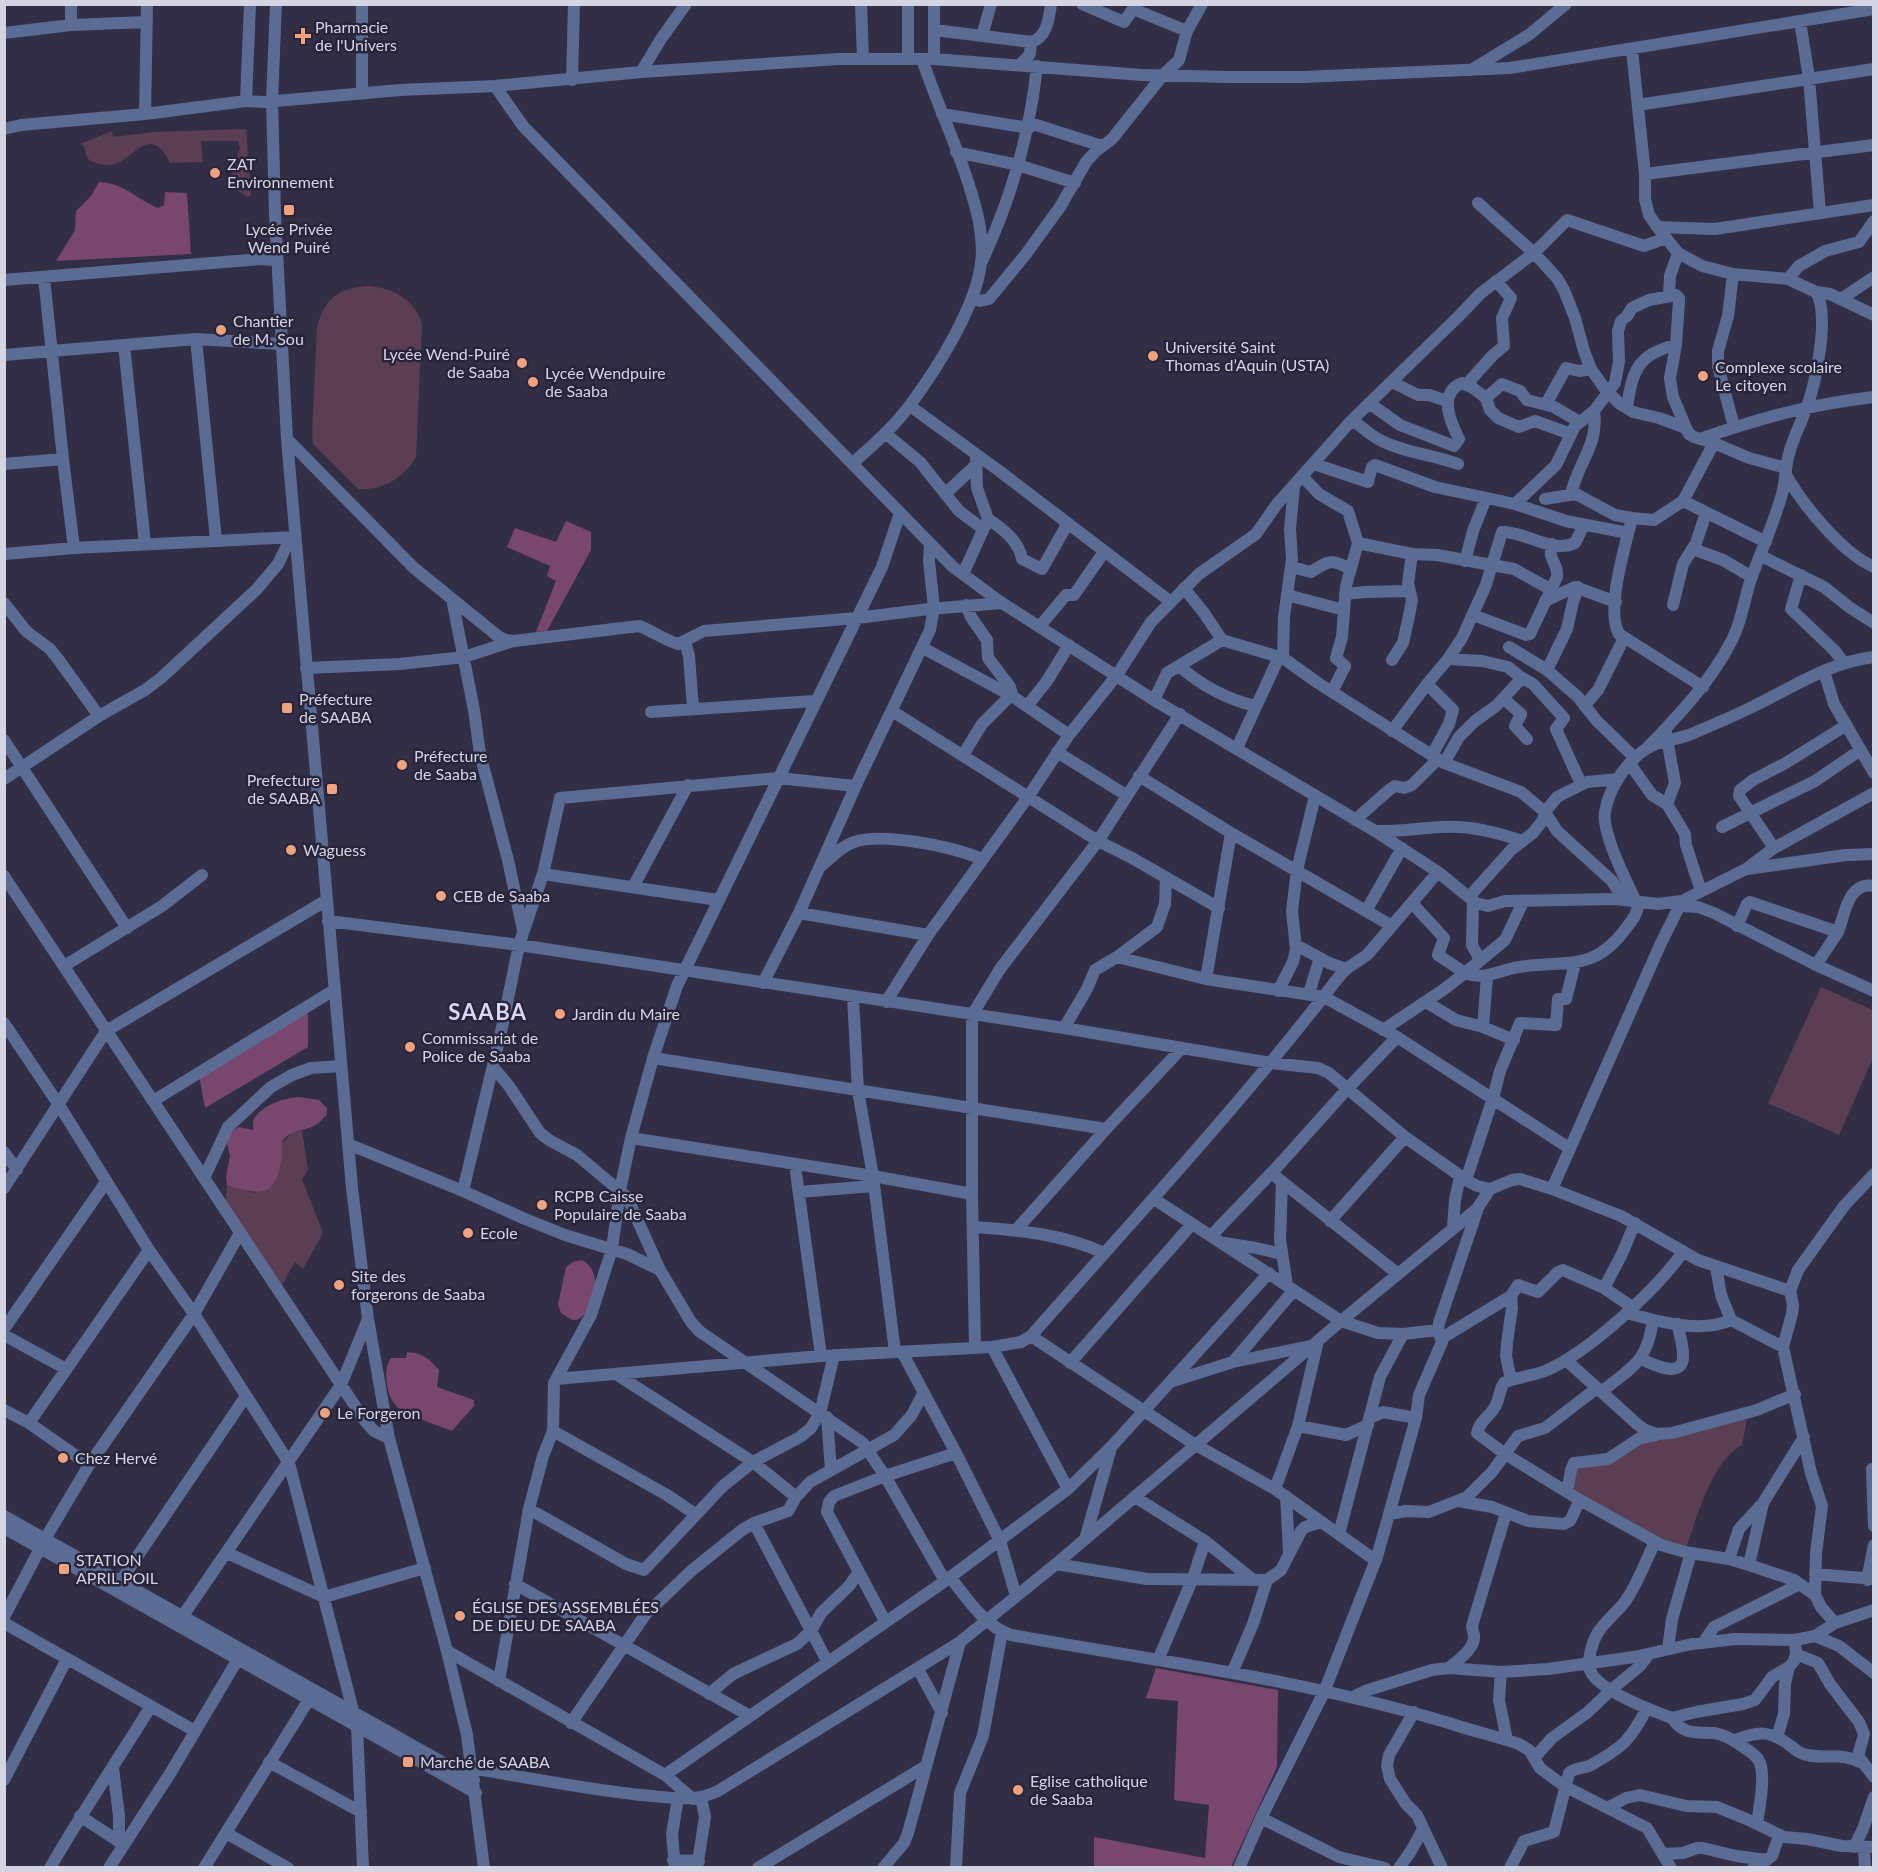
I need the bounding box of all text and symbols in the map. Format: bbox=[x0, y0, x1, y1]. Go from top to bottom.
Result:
place label: Pharmacie de l'Univers bbox=[315, 17, 397, 54]
marker: Pharmacie de l'Univers bbox=[296, 29, 310, 43]
place label: ZAT Environnement bbox=[227, 154, 334, 191]
marker: ZAT Environnement bbox=[208, 166, 222, 180]
marker: Lycée Privée Wend Puiré bbox=[282, 203, 296, 217]
place label: Lycée Privée Wend Puiré bbox=[245, 219, 333, 256]
place label: Chantier de M. Sou bbox=[233, 311, 304, 348]
marker: Chantier de M. Sou bbox=[214, 323, 228, 337]
place label: Université Saint Thomas d’Aquin (USTA) bbox=[1165, 337, 1329, 374]
place label: Lycée Wend-Puiré de Saaba bbox=[383, 344, 510, 381]
marker: Université Saint Thomas d’Aquin (USTA) bbox=[1146, 349, 1160, 363]
marker: Lycée Wend-Puiré de Saaba bbox=[515, 356, 529, 370]
place label: Complexe scolaire Le citoyen bbox=[1715, 357, 1842, 394]
place label: Lycée Wendpuire de Saaba bbox=[545, 363, 666, 400]
marker: Complexe scolaire Le citoyen bbox=[1696, 369, 1710, 383]
marker: Lycée Wendpuire de Saaba bbox=[526, 375, 540, 389]
place label: Préfecture de SAABA bbox=[299, 689, 372, 726]
marker: Préfecture de SAABA bbox=[280, 701, 294, 715]
place label: Préfecture de Saaba bbox=[414, 746, 487, 783]
marker: Préfecture de Saaba bbox=[395, 758, 409, 772]
place label: Prefecture de SAABA bbox=[247, 770, 320, 807]
marker: Prefecture de SAABA bbox=[325, 782, 339, 796]
place label: Waguess bbox=[303, 840, 366, 859]
marker: Waguess bbox=[284, 843, 298, 857]
place label: CEB de Saaba bbox=[453, 886, 550, 905]
marker: CEB de Saaba bbox=[434, 889, 448, 903]
district label: SAABA bbox=[448, 998, 528, 1025]
place label: Jardin du Maire bbox=[572, 1004, 680, 1023]
marker: Jardin du Maire bbox=[553, 1007, 567, 1021]
place label: Commissariat de Police de Saaba bbox=[422, 1028, 538, 1065]
marker: Commissariat de Police de Saaba bbox=[403, 1040, 417, 1054]
place label: RCPB Caisse Populaire de Saaba bbox=[554, 1186, 687, 1223]
marker: RCPB Caisse Populaire de Saaba bbox=[535, 1198, 549, 1212]
place label: Ecole bbox=[480, 1223, 518, 1242]
marker: Ecole bbox=[461, 1226, 475, 1240]
place label: Site des forgerons de Saaba bbox=[351, 1266, 485, 1303]
marker: Site des forgerons de Saaba bbox=[332, 1278, 346, 1292]
place label: Le Forgeron bbox=[337, 1403, 420, 1422]
marker: Le Forgeron bbox=[318, 1406, 332, 1420]
place label: Chez Hervé bbox=[75, 1448, 157, 1467]
marker: Chez Hervé bbox=[56, 1451, 70, 1465]
place label: STATION APRIL POIL bbox=[76, 1550, 158, 1587]
marker: STATION APRIL POIL bbox=[57, 1562, 71, 1576]
place label: ÉGLISE DES ASSEMBLÉES DE DIEU DE SAABA bbox=[472, 1597, 659, 1634]
marker: ÉGLISE DES ASSEMBLÉES DE DIEU DE SAABA bbox=[453, 1609, 467, 1623]
place label: Marché de SAABA bbox=[420, 1752, 550, 1771]
marker: Marché de SAABA bbox=[401, 1755, 415, 1769]
place label: Eglise catholique de Saaba bbox=[1030, 1771, 1148, 1808]
marker: Eglise catholique de Saaba bbox=[1011, 1783, 1025, 1797]

